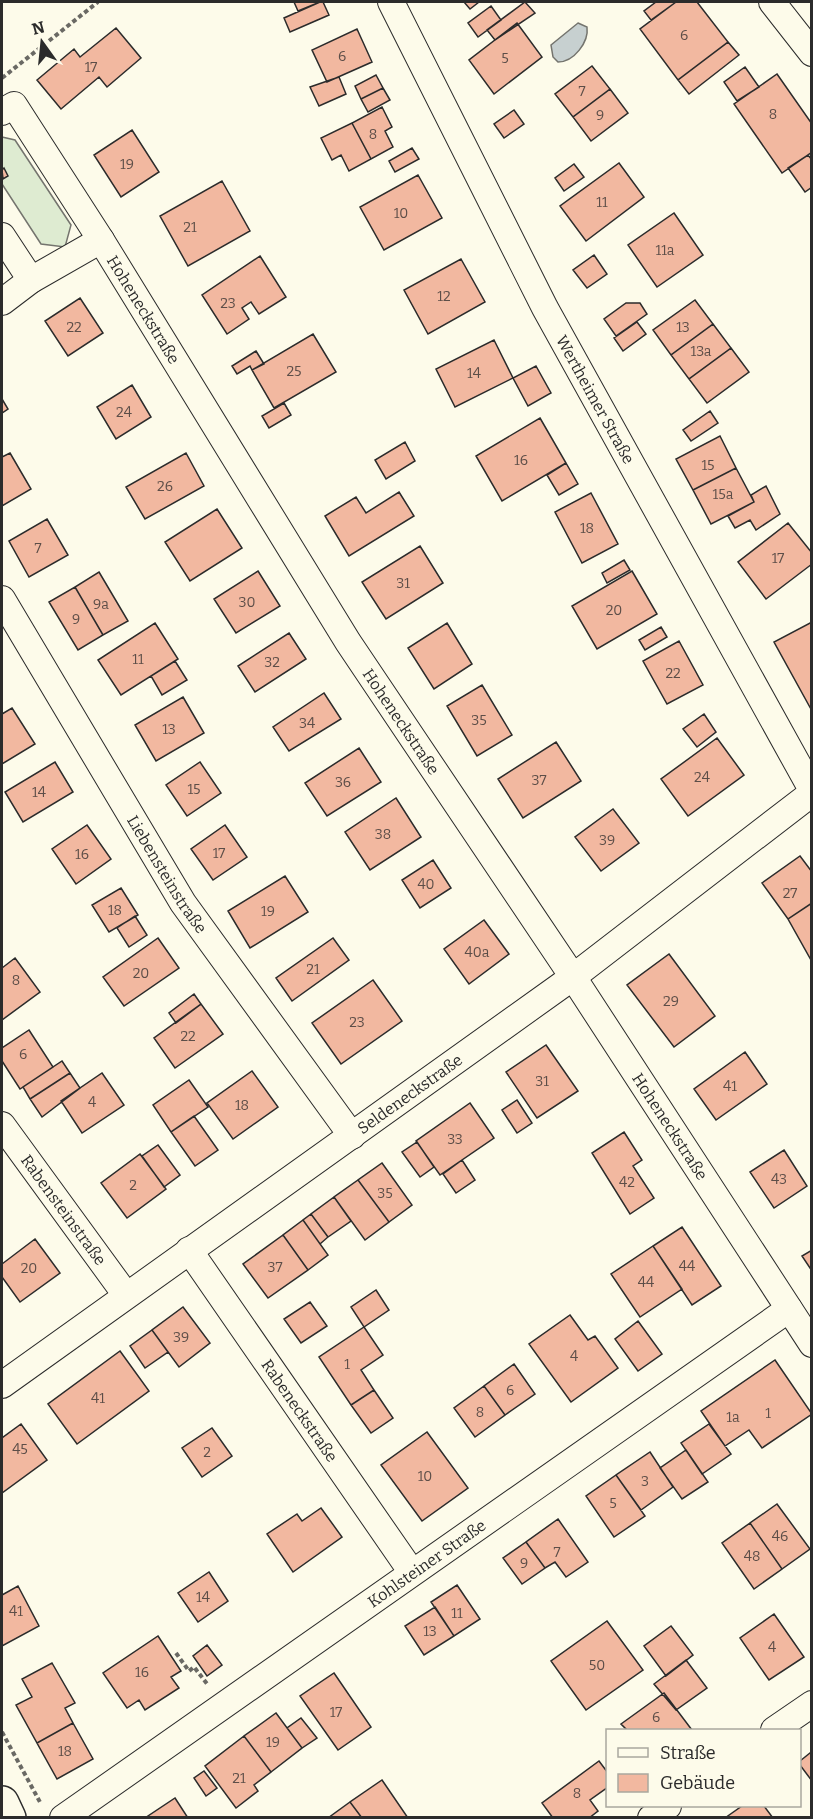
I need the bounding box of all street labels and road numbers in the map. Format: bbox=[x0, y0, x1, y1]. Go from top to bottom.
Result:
street label: Hoheneckstraße bbox=[103, 252, 184, 367]
street label: Wertheimer Straße bbox=[552, 332, 638, 467]
street label: Hoheneckstraße bbox=[359, 665, 443, 778]
street label: Liebensteinstraße bbox=[123, 812, 211, 937]
street label: Seldeneckstraße bbox=[354, 1050, 466, 1138]
street label: Hoheneckstraße bbox=[628, 1070, 711, 1184]
street label: Rabensteinstraße bbox=[17, 1151, 110, 1269]
street label: Rabeneckstraße bbox=[257, 1356, 342, 1466]
street label: Kohlsteiner Straße bbox=[364, 1516, 490, 1611]

